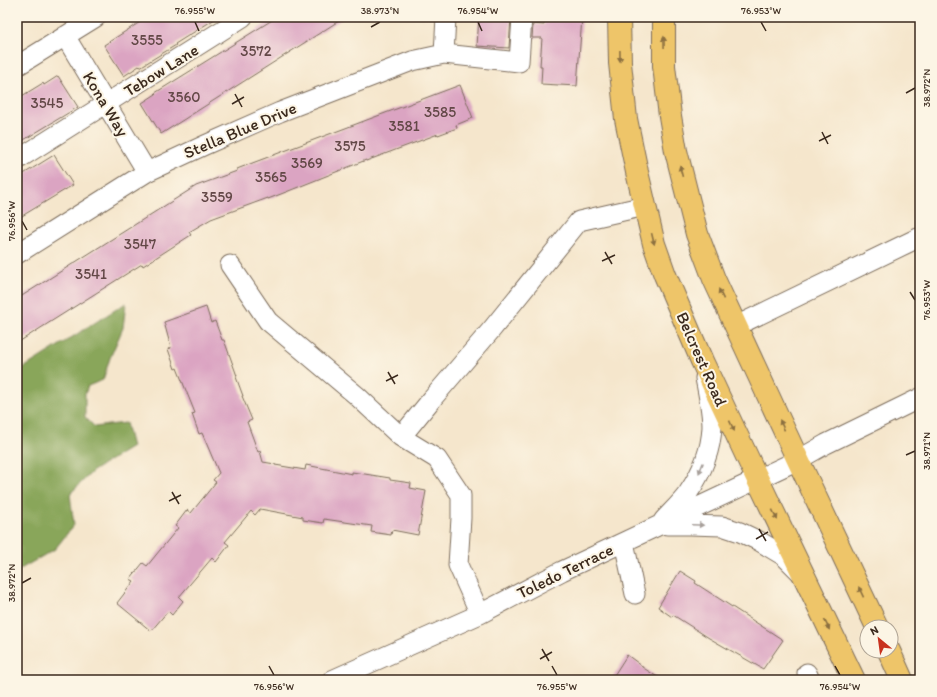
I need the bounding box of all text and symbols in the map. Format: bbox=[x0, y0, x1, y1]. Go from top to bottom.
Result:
text: 76.955°W bbox=[175, 4, 215, 17]
text: 38.973°N bbox=[361, 4, 400, 17]
text: 76.954°W bbox=[458, 4, 499, 17]
text: 76.953°W bbox=[741, 4, 782, 17]
house number: 3555 bbox=[131, 31, 163, 49]
one-way arrow bbox=[660, 36, 667, 48]
street label: Tebow Lane bbox=[120, 39, 202, 101]
house number: 3572 bbox=[240, 42, 272, 60]
one-way arrow bbox=[617, 50, 623, 63]
street label: Kona Way bbox=[79, 68, 133, 140]
text: 38.972°N bbox=[920, 68, 933, 107]
house number: 3560 bbox=[167, 88, 201, 106]
house number: 3545 bbox=[31, 94, 64, 112]
street label: Stella Blue Drive bbox=[181, 97, 299, 163]
house number: 3585 bbox=[424, 103, 456, 121]
house number: 3581 bbox=[388, 117, 420, 135]
house number: 3575 bbox=[334, 137, 366, 155]
house number: 3569 bbox=[291, 154, 323, 172]
one-way arrow bbox=[677, 165, 683, 177]
house number: 3565 bbox=[255, 168, 287, 186]
house number: 3559 bbox=[201, 188, 233, 206]
text: 76.956°W bbox=[5, 201, 18, 241]
one-way arrow bbox=[650, 233, 656, 245]
house number: 3547 bbox=[124, 235, 157, 253]
house number: 3541 bbox=[75, 265, 107, 283]
text: 76.953°W bbox=[920, 279, 933, 320]
one-way arrow bbox=[718, 289, 724, 300]
street label: Belcrest Road bbox=[672, 309, 732, 410]
one-way arrow bbox=[779, 419, 785, 431]
one-way arrow bbox=[729, 420, 735, 431]
text: 38.971°N bbox=[920, 432, 933, 470]
one-way arrow bbox=[698, 462, 704, 474]
one-way arrow bbox=[772, 509, 778, 521]
one-way arrow bbox=[692, 522, 704, 529]
street label: Toledo Terrace bbox=[514, 539, 616, 603]
text: 38.972°N bbox=[5, 563, 18, 602]
one-way arrow bbox=[858, 586, 864, 597]
one-way arrow bbox=[824, 619, 830, 630]
north arrow bbox=[859, 619, 899, 659]
text: N bbox=[868, 623, 881, 638]
text: 76.956°W bbox=[254, 680, 294, 693]
text: 76.955°W bbox=[537, 680, 577, 693]
text: 76.954°W bbox=[820, 680, 861, 693]

